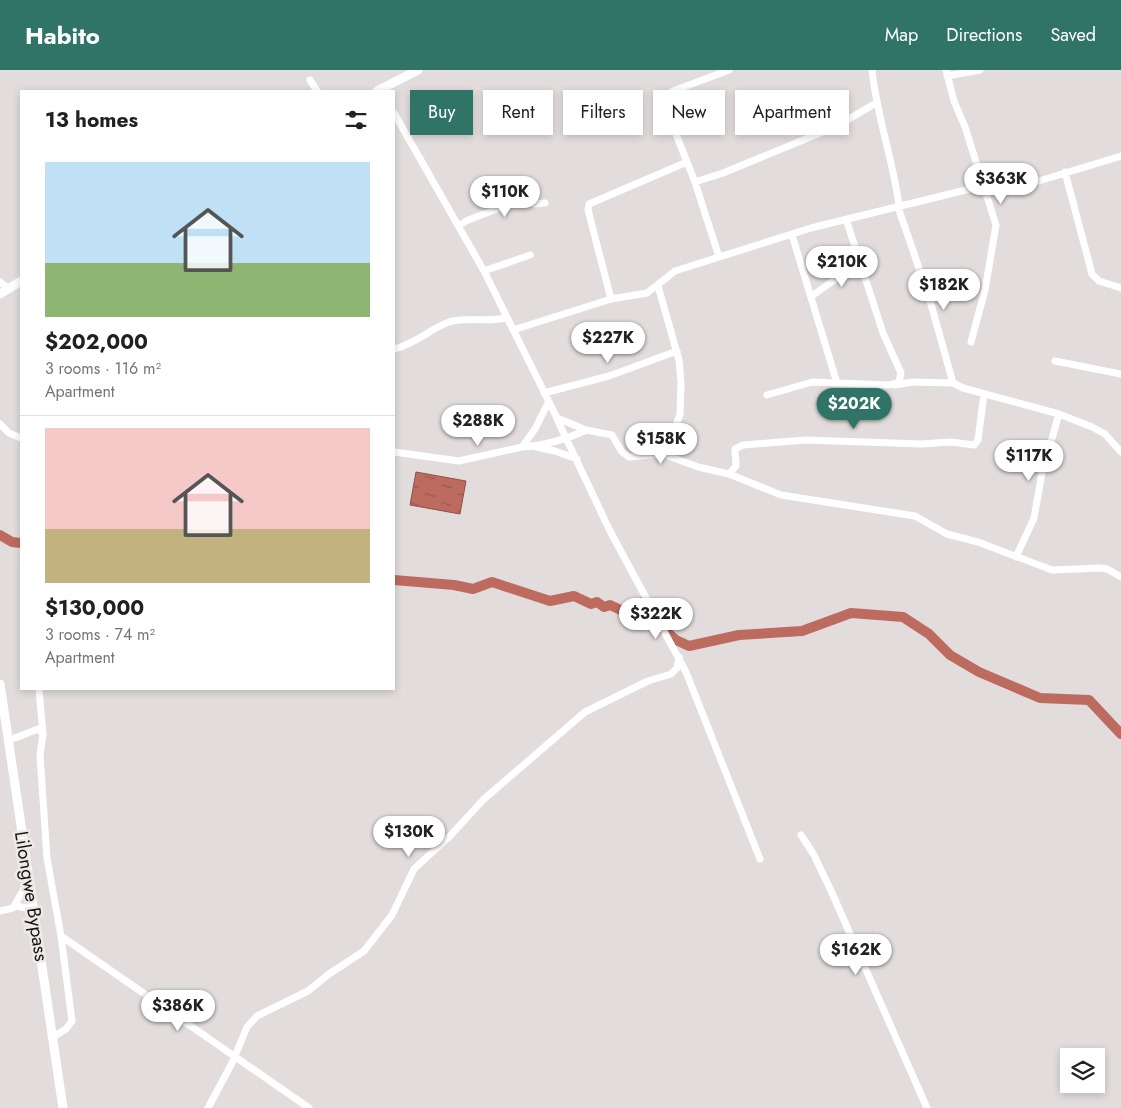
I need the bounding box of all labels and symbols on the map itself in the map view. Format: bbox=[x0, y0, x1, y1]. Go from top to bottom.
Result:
pin: $363K bbox=[966, 162, 1036, 205]
pin: $110K bbox=[470, 176, 540, 218]
pin: $210K bbox=[807, 246, 877, 288]
pin: $182K bbox=[909, 268, 979, 311]
pin: $227K bbox=[573, 322, 643, 364]
pin: $202K bbox=[819, 388, 889, 430]
pin: $288K bbox=[443, 404, 513, 447]
pin: $158K bbox=[626, 422, 696, 465]
pin: $117K bbox=[994, 440, 1064, 482]
pin: $322K bbox=[621, 598, 691, 640]
pin: $130K bbox=[374, 816, 444, 858]
street label: Lilongwe Bypass bbox=[8, 829, 55, 963]
pin: $162K bbox=[821, 934, 891, 976]
pin: $386K bbox=[143, 990, 213, 1032]

